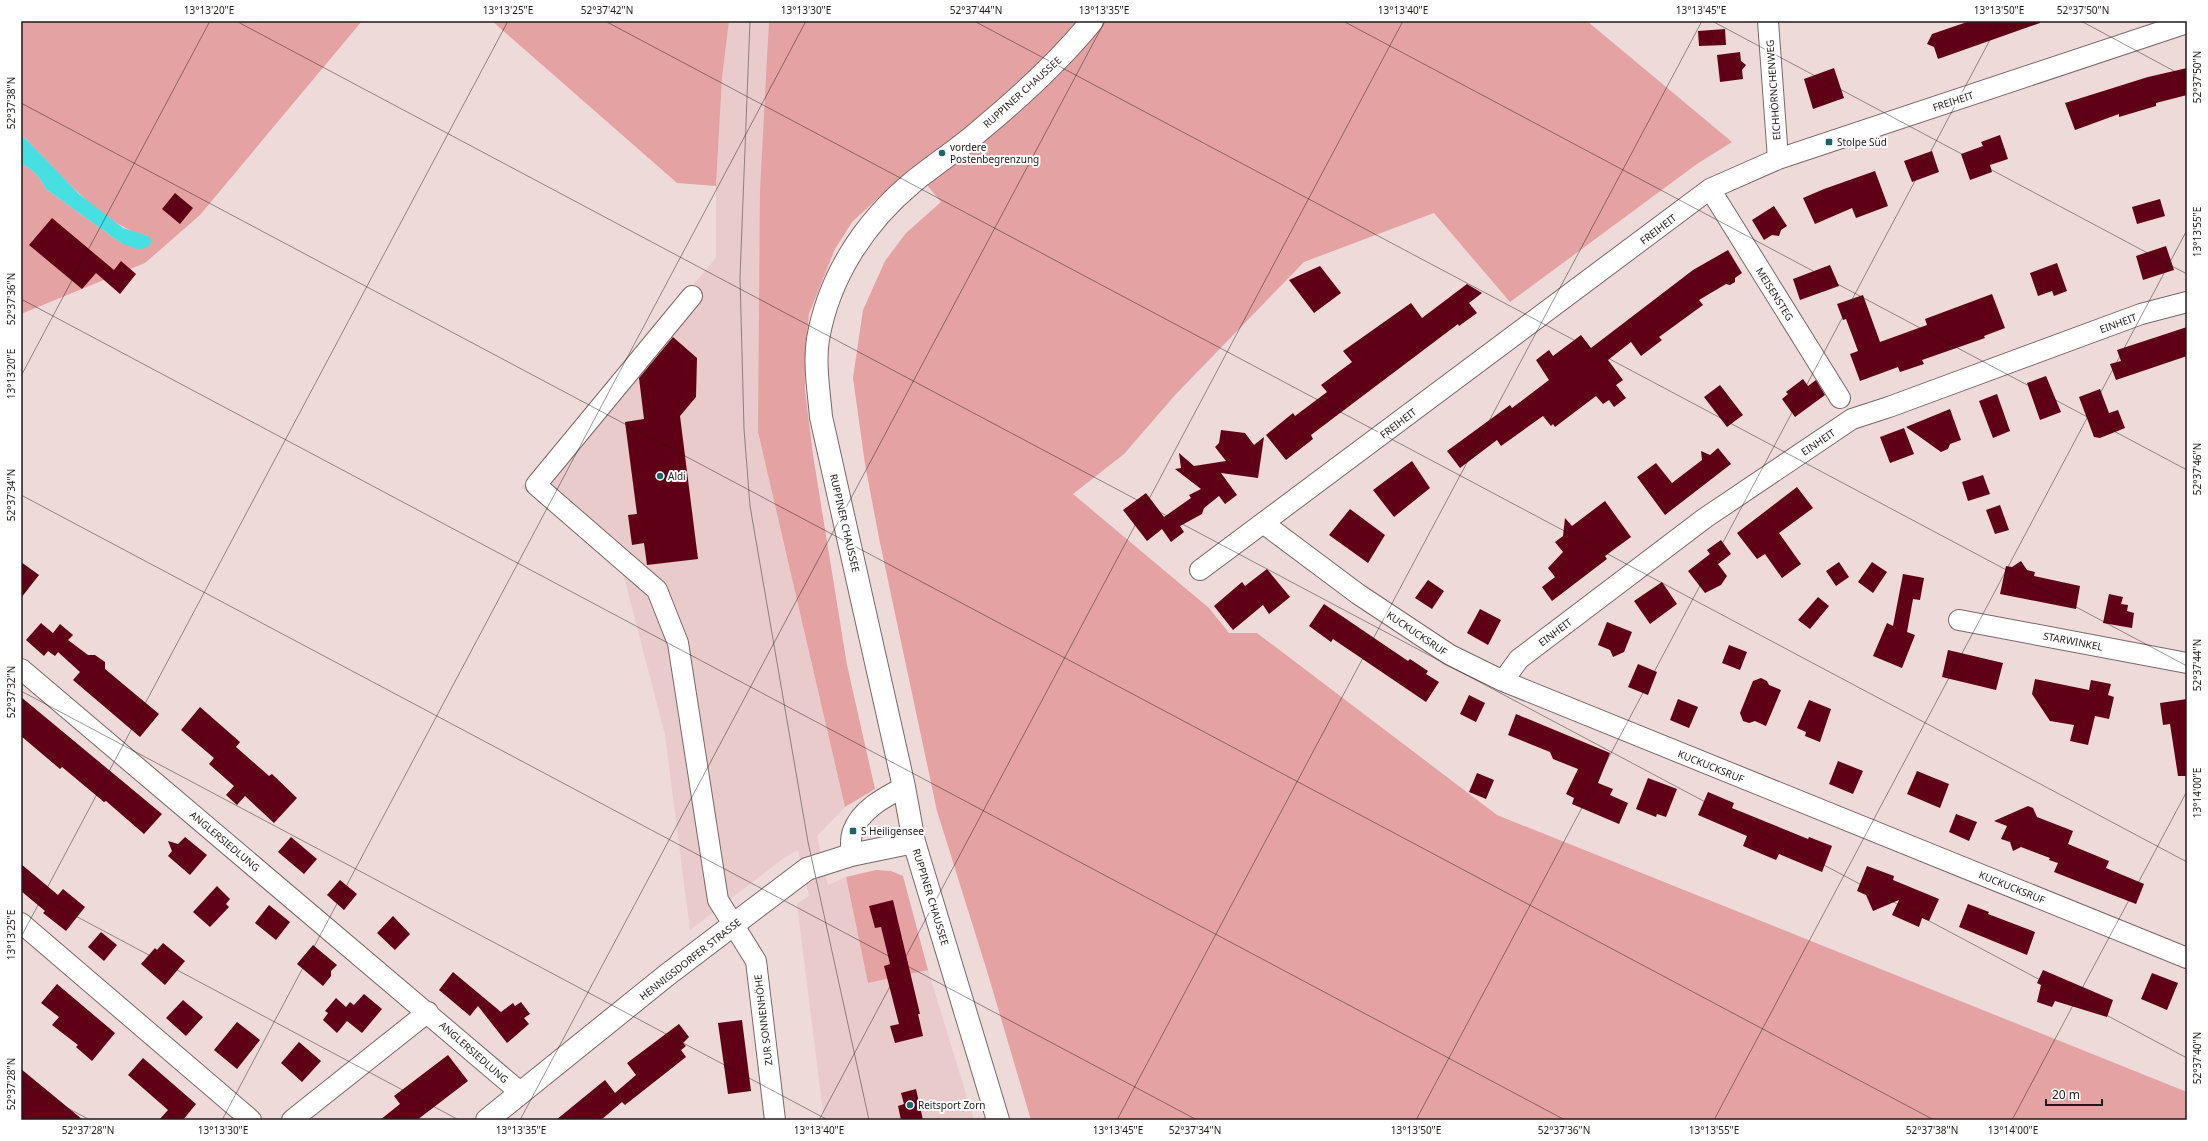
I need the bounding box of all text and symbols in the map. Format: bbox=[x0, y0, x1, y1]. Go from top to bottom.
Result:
text: 13°13'20"E bbox=[184, 3, 234, 17]
text: 13°13'25"E bbox=[483, 3, 533, 17]
text: 52°37'42"N bbox=[581, 3, 633, 17]
text: 13°13'30"E bbox=[781, 3, 831, 17]
text: 52°37'44"N bbox=[950, 3, 1002, 17]
text: 13°13'35"E bbox=[1079, 3, 1129, 17]
text: 13°13'40"E bbox=[1378, 3, 1428, 17]
text: 13°13'45"E bbox=[1676, 3, 1726, 17]
text: 13°13'50"E bbox=[1974, 3, 2024, 17]
text: 52°37'50"N bbox=[2057, 3, 2109, 17]
street label: EICHHÖRNCHENWEG bbox=[1763, 39, 1783, 141]
text: 52°37'50"N bbox=[2190, 51, 2204, 103]
street label: RUPPINER CHAUSSEE bbox=[980, 53, 1064, 131]
text: 52°37'38"N bbox=[4, 77, 18, 129]
street label: FREIHEIT bbox=[1931, 88, 1976, 114]
place label: Stolpe Süd bbox=[1837, 135, 1887, 149]
marker: Stolpe Süd bbox=[1824, 137, 1834, 147]
place label: vordere Postenbegrenzung bbox=[950, 140, 1039, 166]
marker: vordere Postenbegrenzung bbox=[937, 148, 947, 158]
text: 13°13'55"E bbox=[2190, 207, 2204, 257]
street label: FREIHEIT bbox=[1637, 210, 1679, 247]
street label: MEISENSTEG bbox=[1753, 265, 1797, 323]
text: 52°37'36"N bbox=[4, 273, 18, 325]
street label: EINHEIT bbox=[2098, 310, 2139, 336]
text: 13°13'20"E bbox=[4, 349, 18, 399]
street label: FREIHEIT bbox=[1377, 404, 1419, 441]
street label: EINHEIT bbox=[1798, 425, 1838, 459]
text: 52°37'46"N bbox=[2190, 443, 2204, 495]
text: 52°37'34"N bbox=[4, 469, 18, 521]
place label: Aldi bbox=[668, 469, 686, 483]
marker: Aldi bbox=[655, 471, 665, 481]
street label: RUPPINER CHAUSSEE bbox=[827, 472, 863, 574]
street label: KUCKUCKSRUF bbox=[1384, 608, 1450, 658]
street label: EINHEIT bbox=[1535, 615, 1575, 649]
street label: STARWINKEL bbox=[2042, 628, 2104, 654]
text: 52°37'44"N bbox=[2190, 639, 2204, 691]
text: 52°37'32"N bbox=[4, 666, 18, 718]
street label: KUCKUCKSRUF bbox=[1676, 746, 1746, 786]
text: 13°14'00"E bbox=[2190, 768, 2204, 818]
street label: ANGLERSIEDLUNG bbox=[187, 808, 263, 874]
place label: S Heiligensee bbox=[861, 824, 924, 838]
marker: S Heiligensee bbox=[848, 826, 858, 836]
street label: RUPPINER CHAUSSEE bbox=[910, 847, 952, 947]
street label: KUCKUCKSRUF bbox=[1977, 867, 2047, 907]
text: 13°13'25"E bbox=[4, 910, 18, 960]
street label: HENNIGSDORFER STRASSE bbox=[636, 915, 744, 1003]
street label: ZUR SONNENHÖHE bbox=[750, 974, 776, 1066]
street label: ANGLERSIEDLUNG bbox=[436, 1018, 512, 1086]
text: 52°37'40"N bbox=[2190, 1032, 2204, 1084]
text: 52°37'28"N bbox=[4, 1058, 18, 1110]
scale bar bbox=[2046, 1081, 2102, 1107]
text: 20 m bbox=[2052, 1086, 2080, 1103]
place label: Reitsport Zorn bbox=[918, 1098, 985, 1112]
marker: Reitsport Zorn bbox=[905, 1100, 915, 1110]
text: 52°37'28"N bbox=[62, 1123, 114, 1137]
text: 13°13'30"E bbox=[198, 1123, 248, 1137]
text: 13°13'35"E bbox=[496, 1123, 546, 1137]
text: 13°13'40"E bbox=[794, 1123, 844, 1137]
text: 13°13'45"E bbox=[1093, 1123, 1143, 1137]
text: 52°37'34"N bbox=[1169, 1123, 1221, 1137]
text: 13°13'50"E bbox=[1391, 1123, 1441, 1137]
text: 52°37'36"N bbox=[1538, 1123, 1590, 1137]
text: 13°13'55"E bbox=[1689, 1123, 1739, 1137]
text: 52°37'38"N bbox=[1906, 1123, 1958, 1137]
text: 13°14'00"E bbox=[1988, 1123, 2038, 1137]

